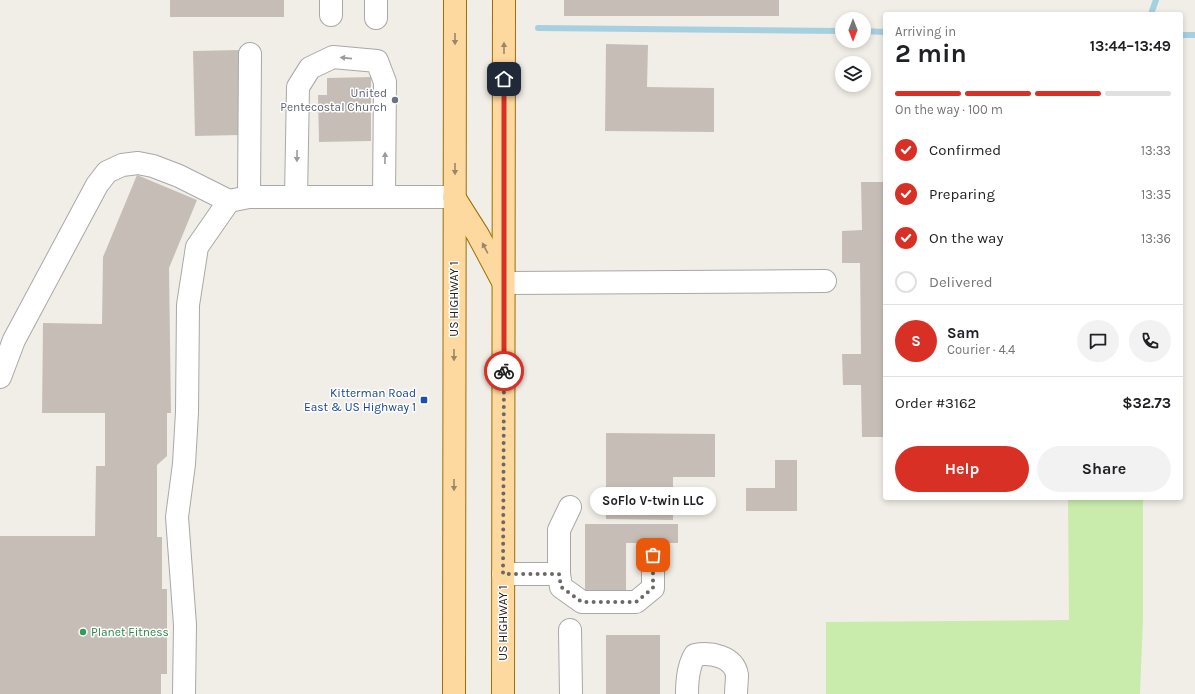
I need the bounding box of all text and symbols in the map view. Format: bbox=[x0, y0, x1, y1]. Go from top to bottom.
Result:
north arrow bbox=[835, 12, 871, 48]
map controls bbox=[835, 12, 871, 92]
text: Arriving in bbox=[895, 24, 956, 39]
one-way arrow bbox=[452, 33, 458, 46]
text: 13:44–13:49 bbox=[1090, 37, 1171, 55]
text: 2 min bbox=[895, 38, 967, 69]
one-way arrow bbox=[501, 41, 507, 54]
one-way arrow bbox=[340, 55, 352, 61]
button: layers bbox=[835, 56, 871, 92]
pin bbox=[487, 62, 521, 96]
icon: home bbox=[493, 68, 515, 90]
place label: United Pentecostal Church bbox=[280, 86, 387, 114]
marker: United Pentecostal Church bbox=[390, 95, 400, 105]
text: On the way · 100 m bbox=[895, 102, 1003, 117]
icon: check bbox=[895, 139, 917, 161]
text: Confirmed bbox=[929, 141, 1001, 159]
text: 13:33 bbox=[1141, 143, 1171, 158]
one-way arrow bbox=[294, 150, 300, 163]
one-way arrow bbox=[382, 151, 388, 164]
one-way arrow bbox=[452, 163, 458, 176]
icon: check bbox=[895, 183, 917, 205]
text: Preparing bbox=[929, 185, 995, 203]
text: 13:35 bbox=[1141, 187, 1171, 202]
icon: check bbox=[895, 227, 917, 249]
text: On the way bbox=[929, 229, 1003, 247]
text: 13:36 bbox=[1141, 231, 1171, 246]
one-way arrow bbox=[482, 243, 488, 254]
street label: US HIGHWAY 1 bbox=[447, 261, 461, 337]
text: Delivered bbox=[929, 273, 993, 291]
button: chat bbox=[1077, 320, 1119, 362]
button: phone bbox=[1129, 320, 1171, 362]
text: Sam bbox=[947, 324, 980, 342]
text: S bbox=[911, 332, 921, 350]
text: Courier · 4.4 bbox=[947, 342, 1015, 357]
one-way arrow bbox=[451, 349, 457, 362]
courier bbox=[484, 351, 524, 391]
icon: bike bbox=[493, 360, 515, 382]
place label: Kitterman Road East & US Highway 1 bbox=[304, 386, 416, 414]
text: Order #3162 bbox=[895, 394, 976, 412]
text: $32.73 bbox=[1122, 394, 1171, 412]
marker: Kitterman Road East & US Highway 1 bbox=[419, 395, 429, 405]
button: Help bbox=[895, 446, 1029, 492]
button: Share bbox=[1037, 446, 1171, 492]
one-way arrow bbox=[451, 479, 457, 492]
callout: SoFlo V-twin LLC bbox=[590, 487, 716, 515]
text: SoFlo V-twin LLC bbox=[602, 493, 704, 508]
pin bbox=[636, 538, 670, 572]
icon: bag bbox=[642, 544, 664, 566]
street label: US HIGHWAY 1 bbox=[496, 585, 510, 661]
place label: Planet Fitness bbox=[91, 625, 169, 639]
marker: Planet Fitness bbox=[78, 627, 88, 637]

